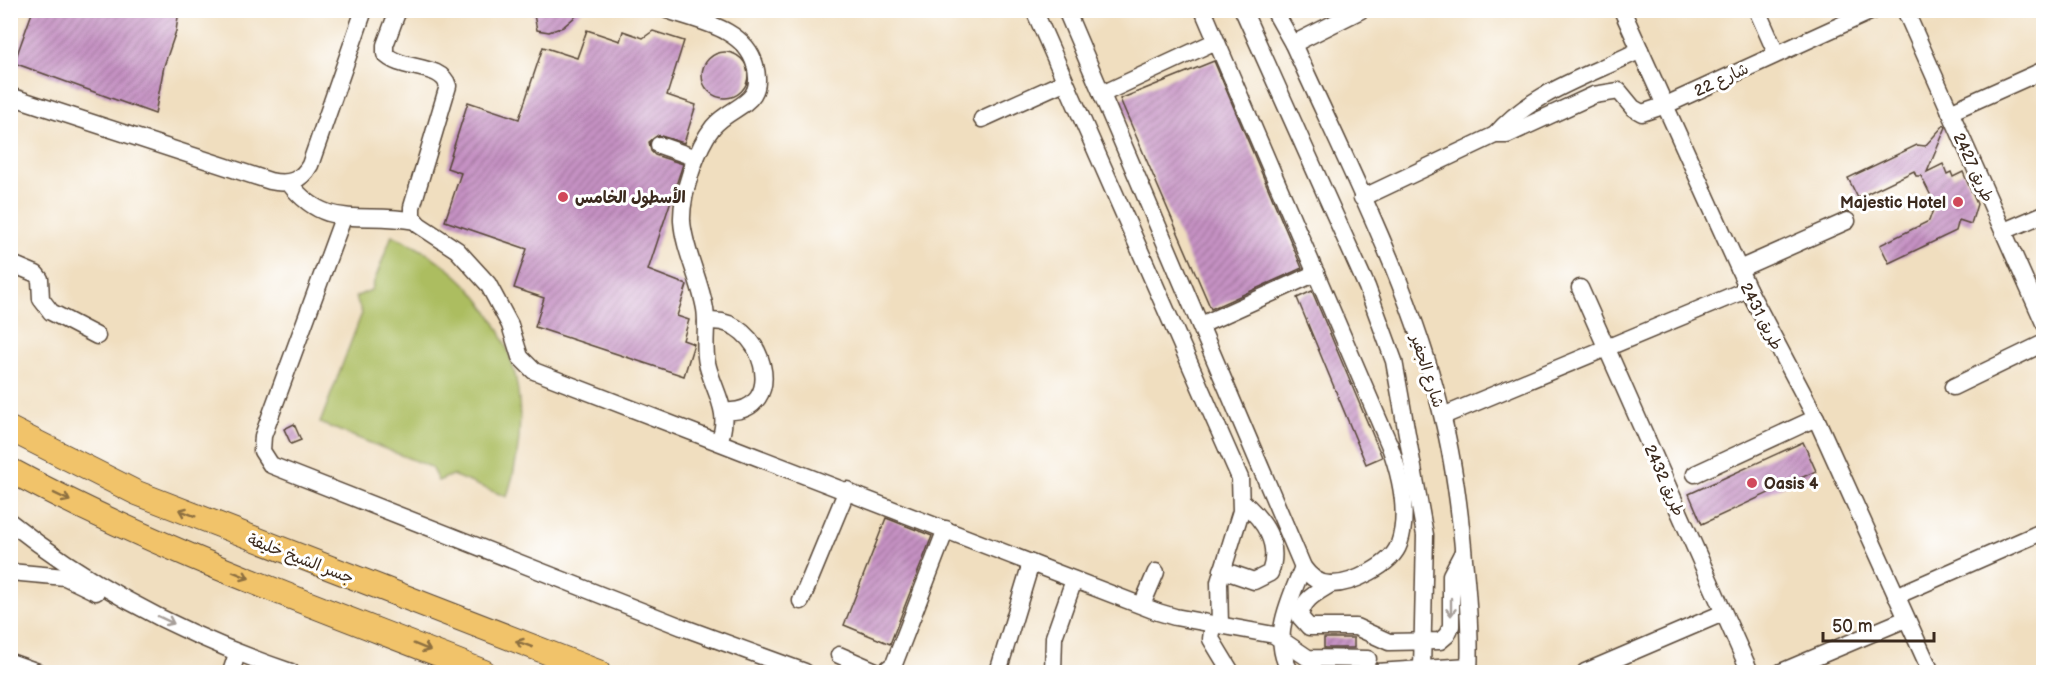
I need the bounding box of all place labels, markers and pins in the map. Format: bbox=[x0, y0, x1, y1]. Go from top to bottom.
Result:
place label: الأسطول الخامس bbox=[575, 186, 686, 209]
marker: الأسطول الخامس bbox=[556, 190, 570, 204]
place label: Majestic Hotel bbox=[1840, 194, 1946, 213]
marker: Majestic Hotel bbox=[1951, 195, 1965, 209]
place label: Oasis 4 bbox=[1764, 475, 1819, 494]
marker: Oasis 4 bbox=[1745, 476, 1759, 490]

